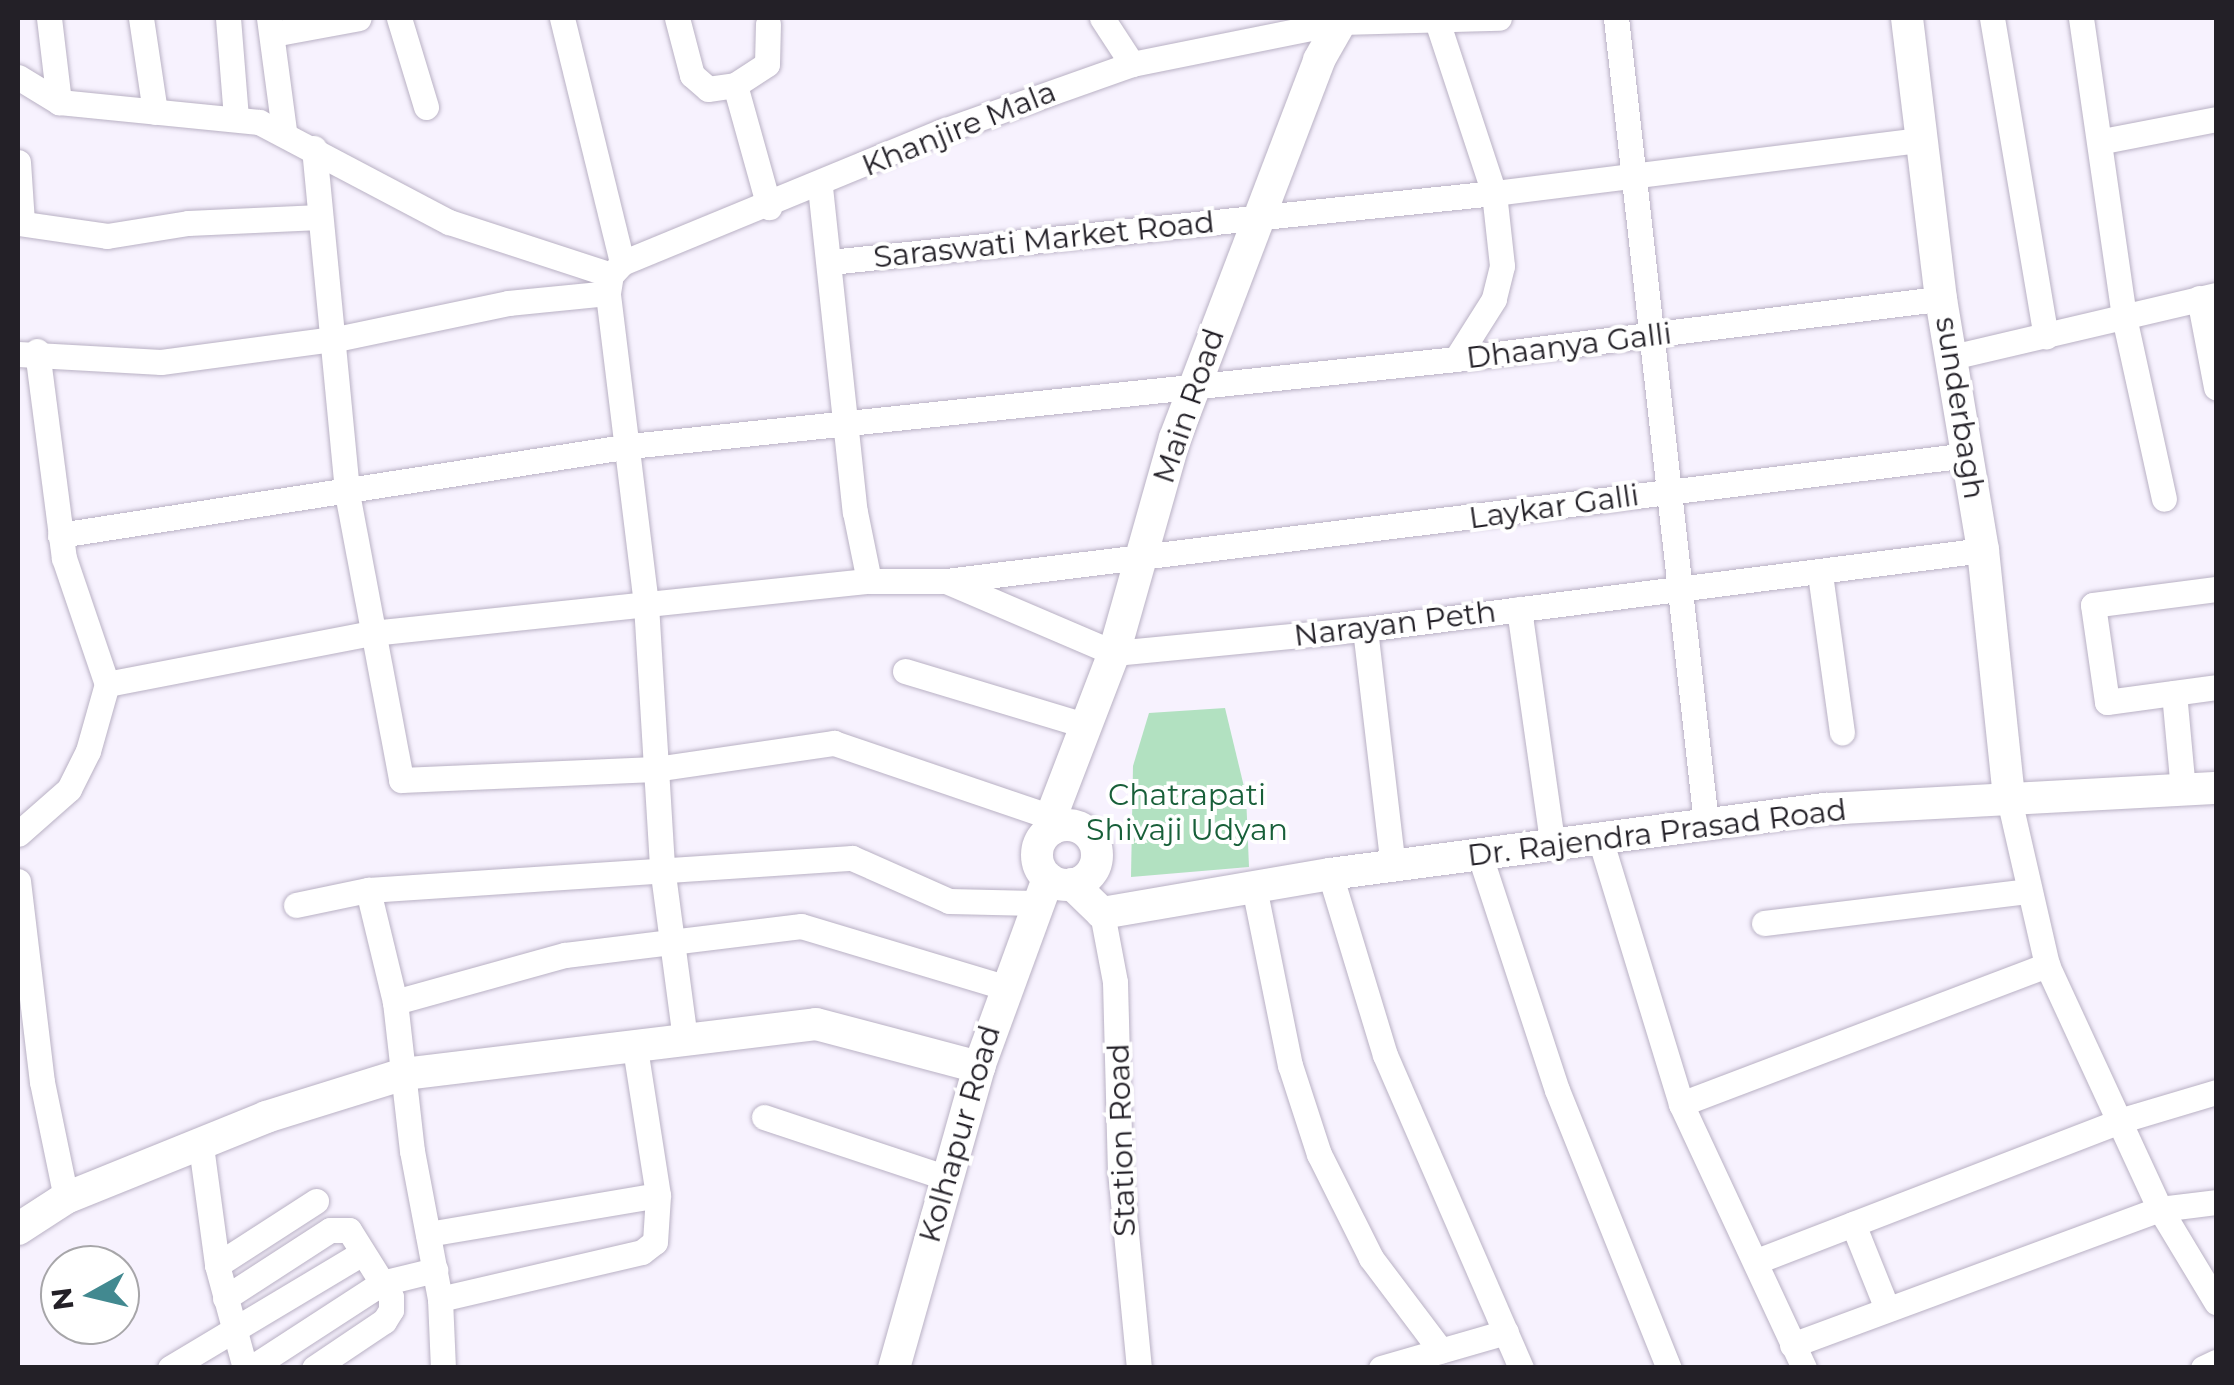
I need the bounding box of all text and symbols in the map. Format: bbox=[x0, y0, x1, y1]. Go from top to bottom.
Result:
street label: Khanjire Mala bbox=[857, 74, 1061, 184]
street label: Saraswati Market Road bbox=[872, 204, 1216, 276]
street label: sunderbagh bbox=[1928, 314, 1992, 502]
street label: Dhaanya Galli bbox=[1464, 316, 1674, 376]
street label: Main Road bbox=[1146, 324, 1232, 488]
street label: Laykar Galli bbox=[1467, 477, 1641, 537]
street label: Narayan Peth bbox=[1292, 594, 1498, 654]
park label: Chatrapati Shivaji Udyan bbox=[1086, 777, 1288, 848]
street label: Dr. Rajendra Prasad Road bbox=[1465, 792, 1849, 874]
street label: Kolhapur Road bbox=[912, 1021, 1008, 1247]
street label: Station Road bbox=[1101, 1043, 1143, 1237]
north arrow bbox=[40, 1245, 140, 1345]
text: N bbox=[44, 1285, 81, 1312]

